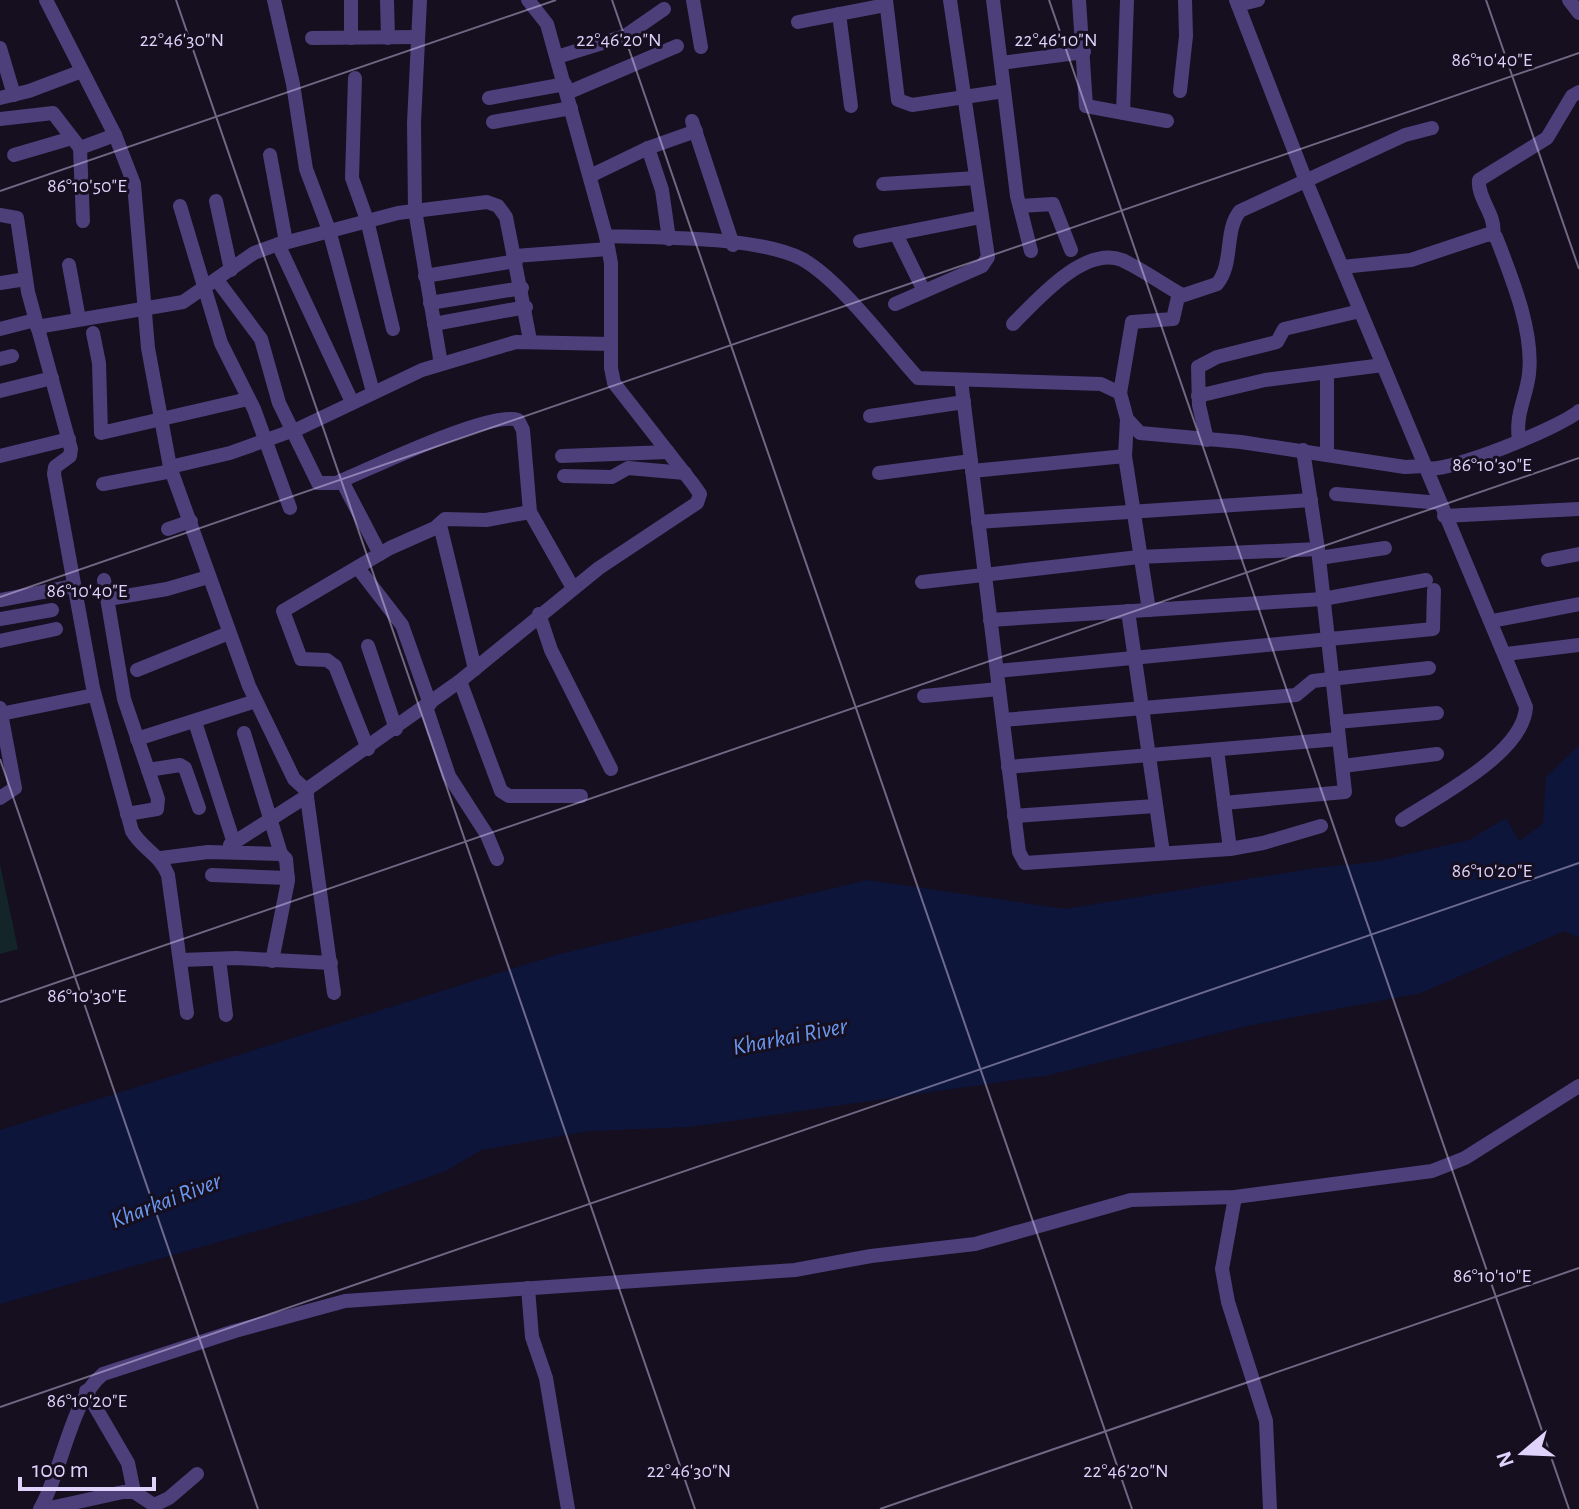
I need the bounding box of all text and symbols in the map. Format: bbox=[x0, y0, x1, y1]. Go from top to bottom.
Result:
text: 22°46'30"N bbox=[140, 30, 224, 50]
text: 22°46'20"N bbox=[576, 30, 662, 50]
text: 22°46'10"N bbox=[1014, 30, 1098, 50]
text: 86°10'40"E bbox=[1452, 50, 1533, 70]
text: 86°10'50"E bbox=[47, 176, 127, 196]
text: 86°10'30"E bbox=[1452, 455, 1532, 475]
text: 86°10'40"E bbox=[47, 581, 128, 601]
text: 86°10'20"E bbox=[1452, 861, 1533, 881]
text: 86°10'30"E bbox=[47, 986, 127, 1006]
water label: Kharkai River bbox=[731, 1014, 851, 1060]
water label: Kharkai River bbox=[107, 1168, 226, 1233]
text: 86°10'10"E bbox=[1453, 1266, 1531, 1286]
text: 86°10'20"E bbox=[47, 1391, 128, 1411]
north arrow bbox=[1483, 1413, 1563, 1493]
scale bar bbox=[20, 1441, 154, 1491]
text: N bbox=[1492, 1448, 1518, 1470]
text: 100 m bbox=[32, 1458, 89, 1482]
text: 22°46'30"N bbox=[647, 1461, 731, 1481]
text: 22°46'20"N bbox=[1083, 1461, 1169, 1481]

